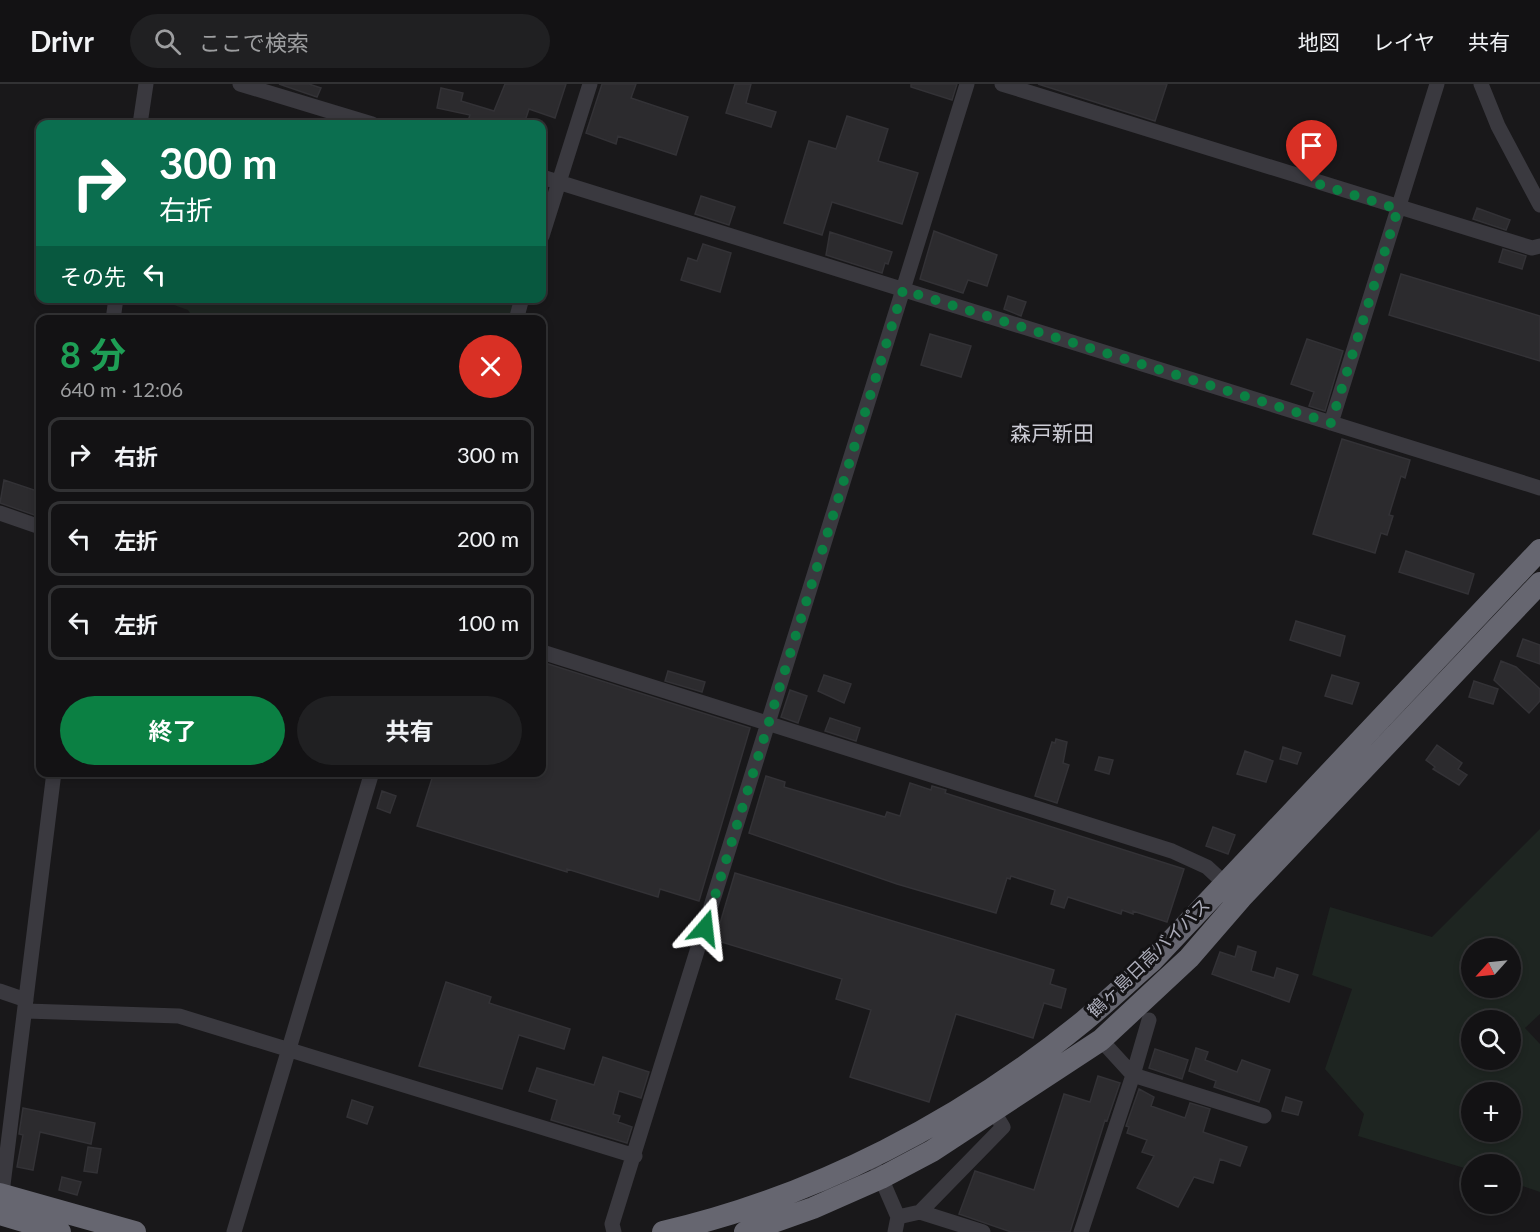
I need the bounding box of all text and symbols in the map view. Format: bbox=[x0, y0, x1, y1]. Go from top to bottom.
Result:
search box bbox=[130, 14, 550, 68]
text: Drivr bbox=[30, 24, 94, 58]
icon: search bbox=[151, 25, 184, 58]
text: ここで検索 bbox=[199, 29, 309, 56]
text: 地図 bbox=[1298, 29, 1340, 54]
text: レイヤ bbox=[1373, 29, 1435, 54]
text: 共有 bbox=[1468, 29, 1510, 54]
pin bbox=[1286, 120, 1337, 182]
icon: arrive bbox=[1295, 129, 1328, 162]
text: 300 m bbox=[159, 138, 277, 188]
icon: right bbox=[60, 144, 138, 222]
text: 右折 bbox=[159, 193, 213, 226]
icon: left bbox=[138, 258, 171, 291]
text: その先 bbox=[60, 263, 126, 290]
text: 8 分 bbox=[60, 332, 126, 376]
button: close bbox=[459, 335, 522, 398]
text: 640 m · 12:06 bbox=[60, 377, 183, 401]
district label: 森戸新田 bbox=[1010, 420, 1094, 445]
icon: right bbox=[63, 438, 96, 471]
text: 300 m bbox=[457, 441, 519, 468]
text: 右折 bbox=[114, 443, 158, 470]
icon: left bbox=[63, 522, 96, 555]
text: 200 m bbox=[457, 525, 519, 552]
text: 左折 bbox=[114, 527, 158, 554]
icon: left bbox=[63, 606, 96, 639]
text: 100 m bbox=[457, 609, 519, 636]
text: 左折 bbox=[114, 611, 158, 638]
button: 終了 bbox=[60, 696, 285, 765]
button: 共有 bbox=[297, 696, 522, 765]
street label: 鶴ヶ島日高バイパス bbox=[1083, 893, 1214, 1021]
position arrow bbox=[673, 896, 737, 960]
north arrow bbox=[1461, 938, 1521, 998]
map controls bbox=[1461, 938, 1521, 1214]
button: search bbox=[1461, 1010, 1521, 1070]
button: + bbox=[1461, 1082, 1521, 1142]
button: − bbox=[1461, 1154, 1521, 1214]

